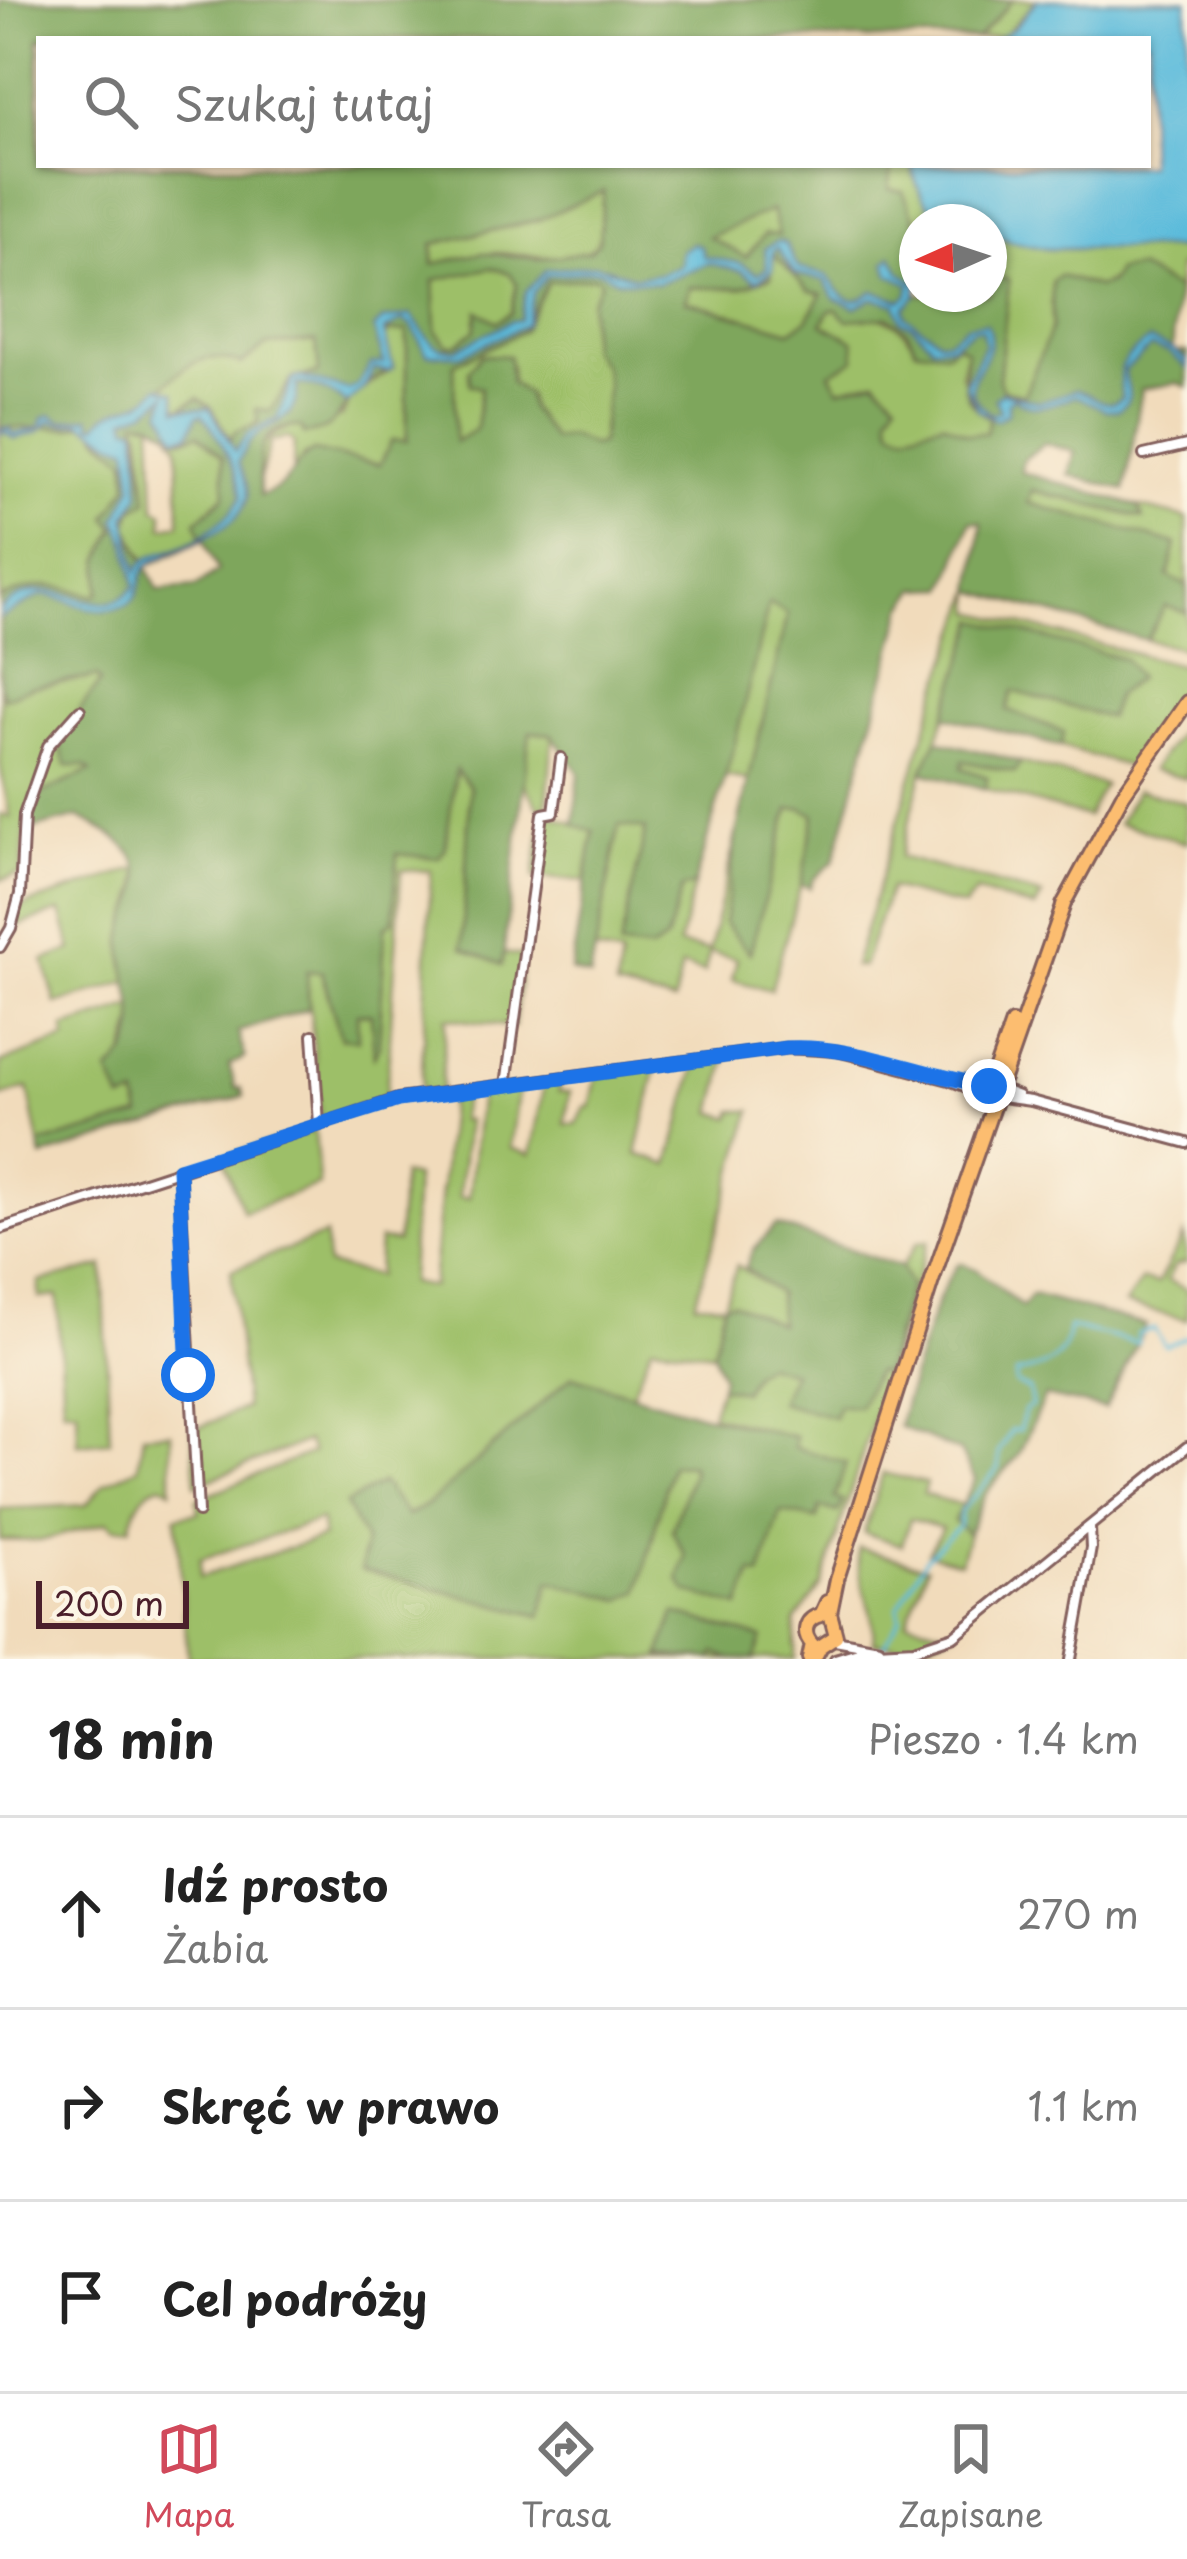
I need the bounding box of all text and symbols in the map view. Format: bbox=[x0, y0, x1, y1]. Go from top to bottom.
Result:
search box bbox=[36, 36, 1151, 168]
text: Szukaj tutaj bbox=[174, 68, 434, 136]
icon: search bbox=[78, 69, 144, 135]
north arrow bbox=[899, 204, 1007, 312]
route end bbox=[962, 1059, 1016, 1113]
route start bbox=[161, 1348, 215, 1402]
scale bar bbox=[36, 1575, 189, 1628]
text: 200 m bbox=[54, 1577, 164, 1627]
text: 18 min bbox=[48, 1699, 215, 1776]
text: Pieszo · 1.4 km bbox=[868, 1708, 1139, 1767]
text: Idź prosto bbox=[162, 1849, 388, 1917]
icon: ahead bbox=[48, 1880, 114, 1946]
text: 270 m bbox=[1017, 1883, 1139, 1942]
text: Żabia bbox=[162, 1917, 268, 1976]
text: Skręć w prawo bbox=[162, 2071, 500, 2139]
icon: right bbox=[48, 2072, 114, 2138]
text: 1.1 km bbox=[1028, 2075, 1139, 2134]
text: Cel podróży bbox=[162, 2263, 427, 2331]
icon: arrive bbox=[48, 2264, 114, 2330]
tab: Mapa bbox=[144, 2416, 234, 2538]
tab: Trasa bbox=[521, 2416, 611, 2538]
tab: Zapisane bbox=[898, 2416, 1043, 2538]

